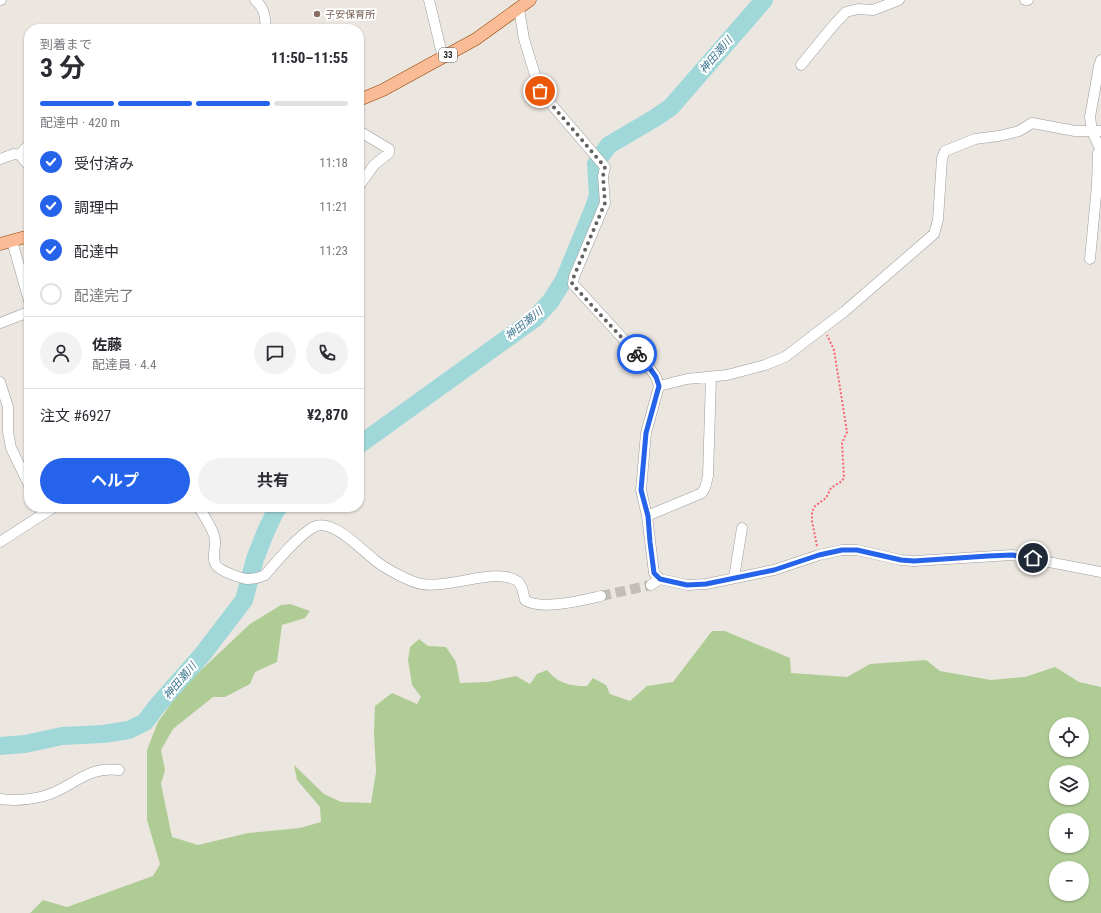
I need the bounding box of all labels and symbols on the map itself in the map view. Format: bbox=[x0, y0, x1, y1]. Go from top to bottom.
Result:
marker: 子安保育所 bbox=[312, 9, 322, 19]
place label: 子安保育所 bbox=[325, 9, 375, 20]
water label: 神田瀬川 bbox=[697, 33, 736, 76]
road number: 33 bbox=[439, 48, 457, 62]
pin bbox=[523, 74, 557, 108]
water label: 神田瀬川 bbox=[503, 304, 546, 343]
courier bbox=[617, 334, 657, 374]
pin bbox=[1016, 541, 1050, 575]
water label: 神田瀬川 bbox=[161, 659, 200, 702]

